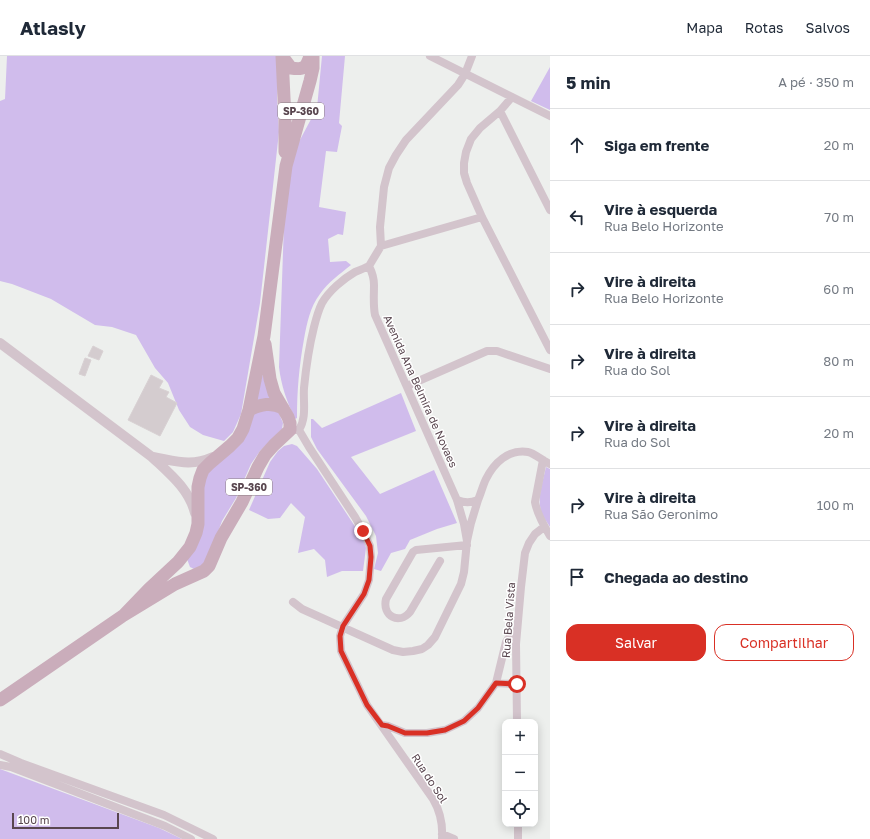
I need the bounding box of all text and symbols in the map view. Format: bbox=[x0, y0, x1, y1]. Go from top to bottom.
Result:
text: Atlasly bbox=[20, 16, 86, 39]
text: Mapa bbox=[686, 19, 723, 36]
text: Rotas bbox=[745, 19, 784, 36]
text: Salvos bbox=[806, 19, 850, 36]
text: 5 min bbox=[566, 72, 610, 93]
text: A pé · 350 m bbox=[778, 74, 854, 90]
road number: SP-360 bbox=[278, 103, 324, 119]
icon: ahead bbox=[566, 134, 588, 156]
text: Siga em frente bbox=[604, 136, 709, 154]
text: 20 m bbox=[824, 137, 854, 153]
text: Vire à esquerda bbox=[604, 200, 717, 218]
icon: left bbox=[566, 206, 588, 228]
text: 70 m bbox=[824, 209, 854, 225]
text: Rua Belo Horizonte bbox=[604, 218, 724, 234]
text: Vire à direita bbox=[604, 272, 696, 290]
icon: right bbox=[566, 278, 588, 300]
text: 60 m bbox=[823, 281, 854, 297]
text: Rua Belo Horizonte bbox=[604, 290, 724, 306]
street label: Avenida Ana Belmira de Novaes bbox=[381, 313, 461, 469]
text: Vire à direita bbox=[604, 344, 696, 362]
icon: right bbox=[566, 350, 588, 372]
text: 80 m bbox=[823, 353, 854, 369]
text: Rua do Sol bbox=[604, 362, 670, 378]
text: Vire à direita bbox=[604, 416, 696, 434]
icon: right bbox=[566, 422, 588, 444]
text: 20 m bbox=[824, 425, 854, 441]
text: Rua do Sol bbox=[604, 434, 670, 450]
road number: SP-360 bbox=[226, 479, 272, 495]
text: Vire à direita bbox=[604, 488, 696, 506]
icon: right bbox=[566, 494, 588, 516]
text: 100 m bbox=[817, 497, 854, 513]
text: Rua São Geronimo bbox=[604, 506, 718, 522]
route end bbox=[354, 522, 372, 540]
icon: arrive bbox=[566, 566, 588, 588]
text: Chegada ao destino bbox=[604, 568, 748, 586]
street label: Rua Bela Vista bbox=[499, 582, 517, 658]
button: Salvar bbox=[566, 624, 706, 661]
button: Compartilhar bbox=[714, 624, 854, 661]
route start bbox=[508, 675, 526, 693]
map controls bbox=[502, 719, 538, 827]
button: + bbox=[502, 719, 538, 755]
street label: Rua do Sol bbox=[409, 751, 451, 805]
button: − bbox=[502, 755, 538, 791]
button: locate bbox=[502, 791, 538, 827]
scale bar bbox=[12, 811, 119, 830]
text: 100 m bbox=[18, 813, 49, 826]

